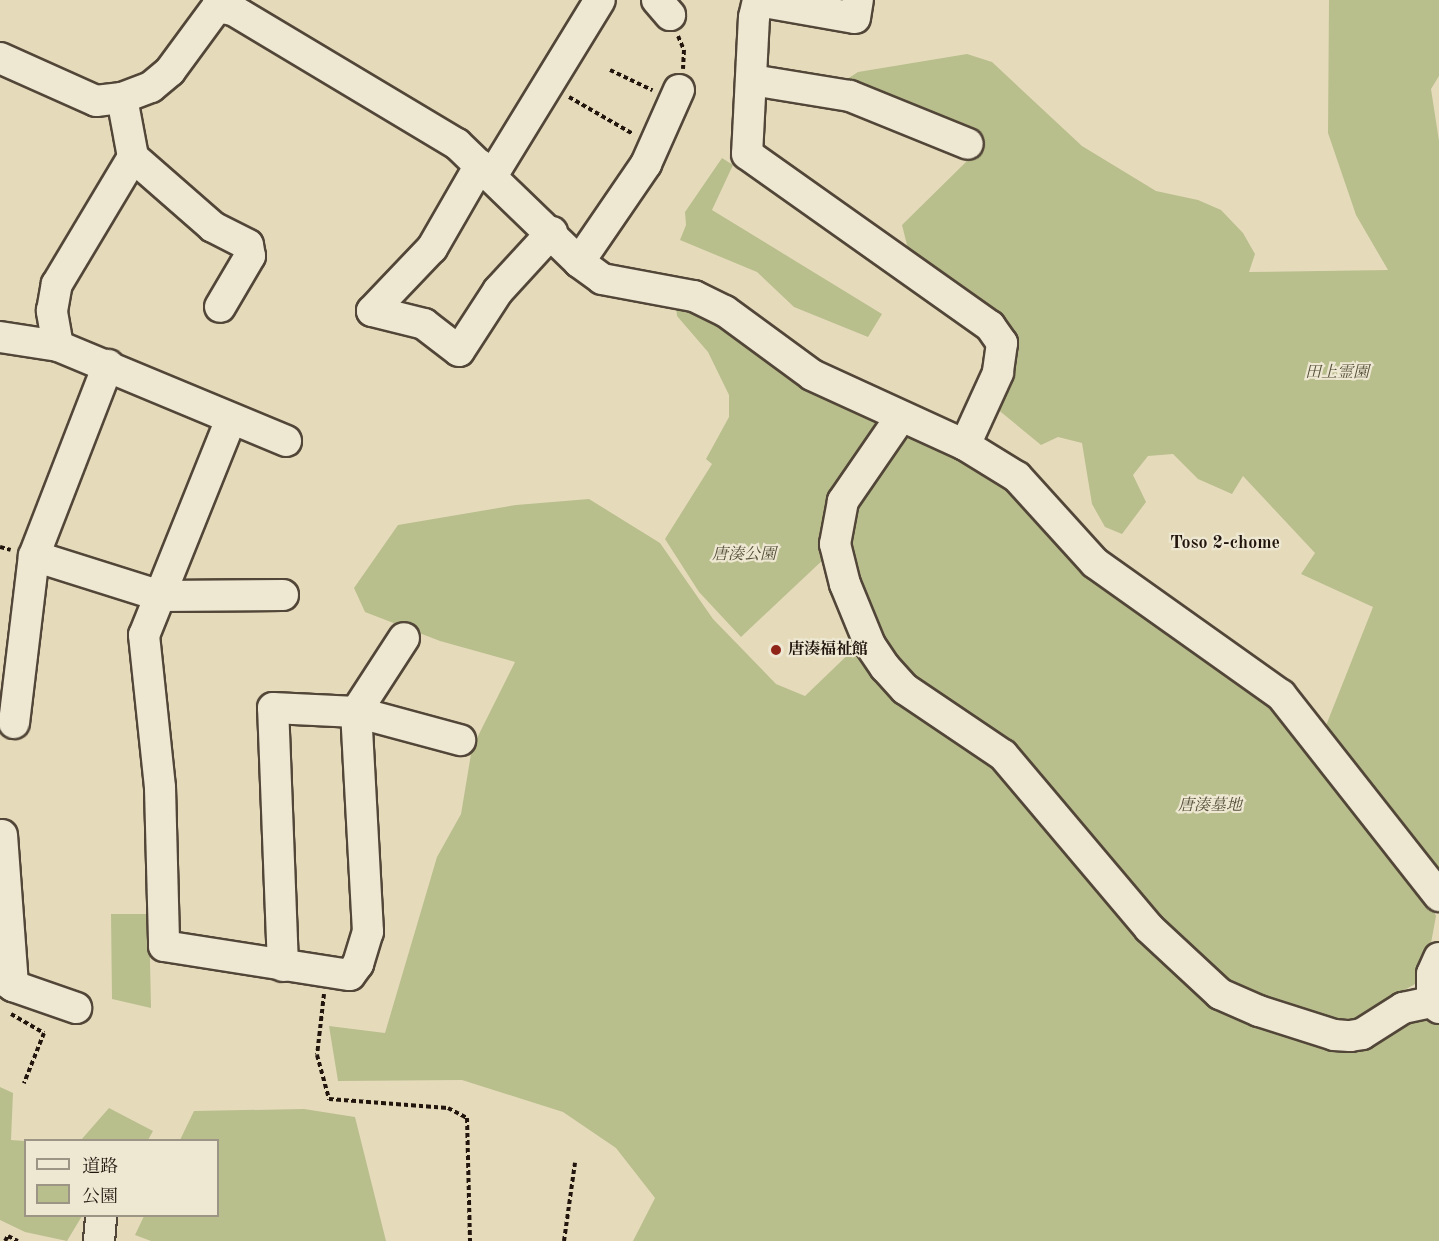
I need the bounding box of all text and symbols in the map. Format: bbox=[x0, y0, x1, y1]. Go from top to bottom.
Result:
park label: 田上霊園 bbox=[1305, 363, 1369, 383]
district label: Toso 2-chome bbox=[1170, 532, 1280, 554]
park label: 唐湊公園 bbox=[712, 545, 776, 565]
place label: 唐湊福祉館 bbox=[788, 640, 868, 660]
marker: 唐湊福祉館 bbox=[769, 643, 783, 657]
park label: 唐湊墓地 bbox=[1178, 796, 1242, 816]
legend bbox=[24, 1139, 219, 1217]
text: 道路 bbox=[82, 1158, 118, 1176]
text: 公園 bbox=[82, 1188, 118, 1206]

